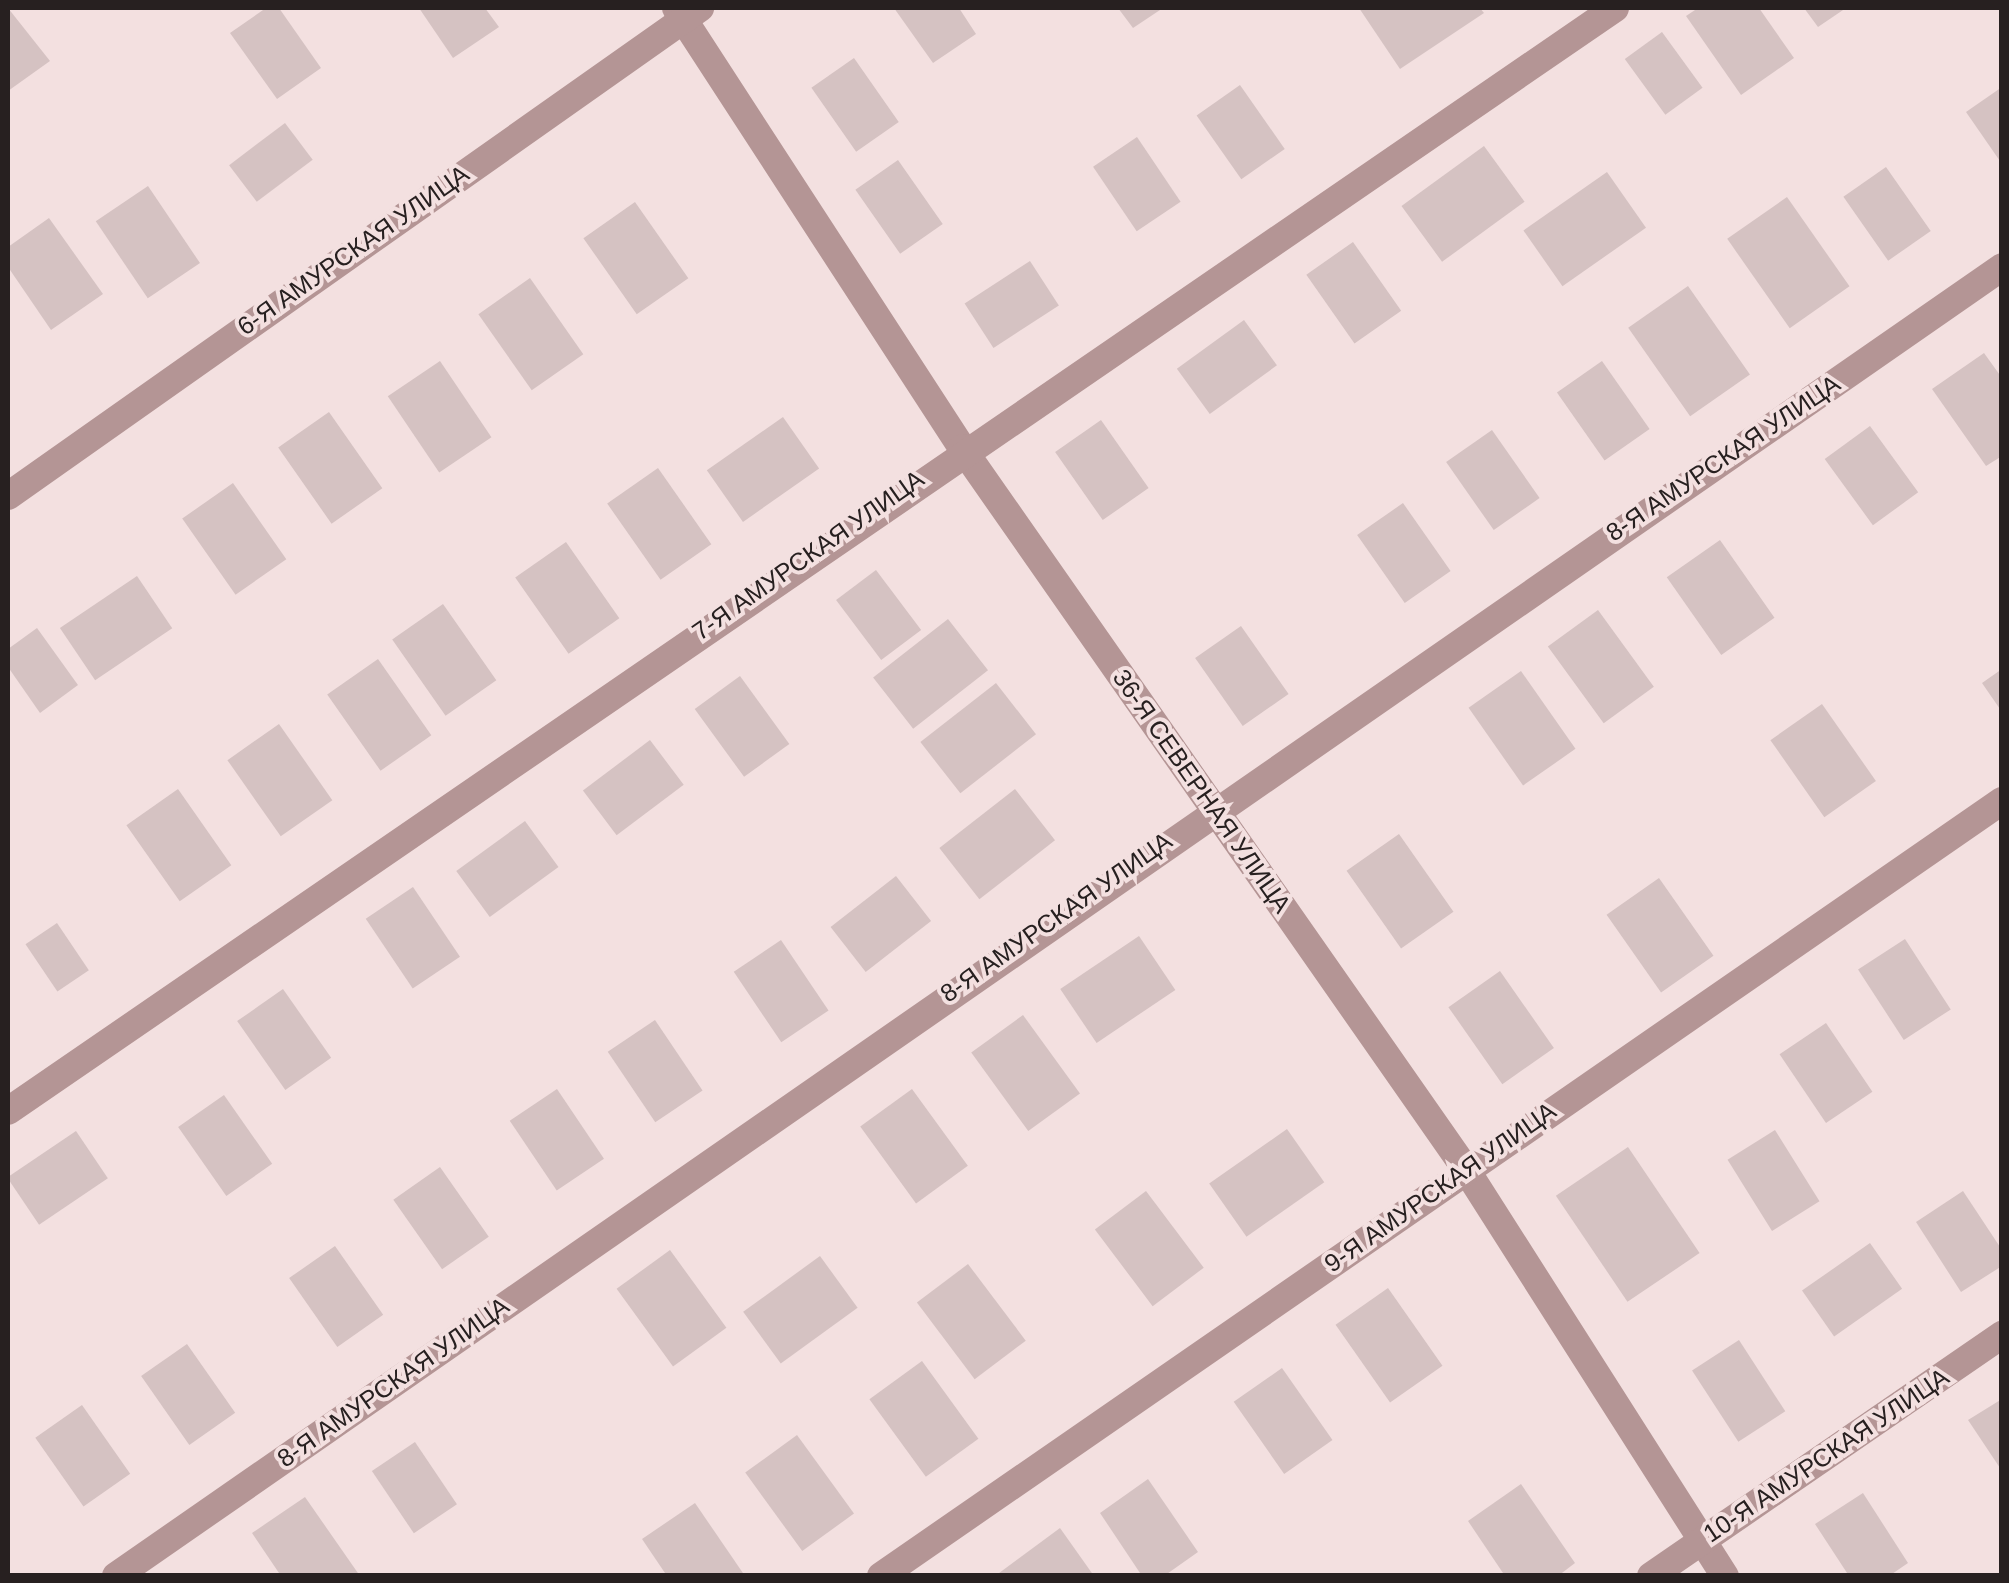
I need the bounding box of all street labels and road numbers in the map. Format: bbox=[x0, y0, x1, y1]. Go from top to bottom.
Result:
street label: 6-Я АМУРСКАЯ УЛИЦА bbox=[231, 159, 475, 341]
street label: 8-Я АМУРСКАЯ УЛИЦА bbox=[1600, 368, 1846, 548]
street label: 7-Я АМУРСКАЯ УЛИЦА bbox=[686, 464, 930, 646]
street label: 36-Я СЕВЕРНАЯ УЛИЦА bbox=[1106, 664, 1298, 918]
street label: 8-Я АМУРСКАЯ УЛИЦА bbox=[934, 826, 1178, 1008]
street label: 9-Я АМУРСКАЯ УЛИЦА bbox=[1318, 1096, 1562, 1278]
street label: 8-Я АМУРСКАЯ УЛИЦА bbox=[271, 1291, 515, 1473]
street label: 10-Я АМУРСКАЯ УЛИЦА bbox=[1697, 1362, 1955, 1548]

